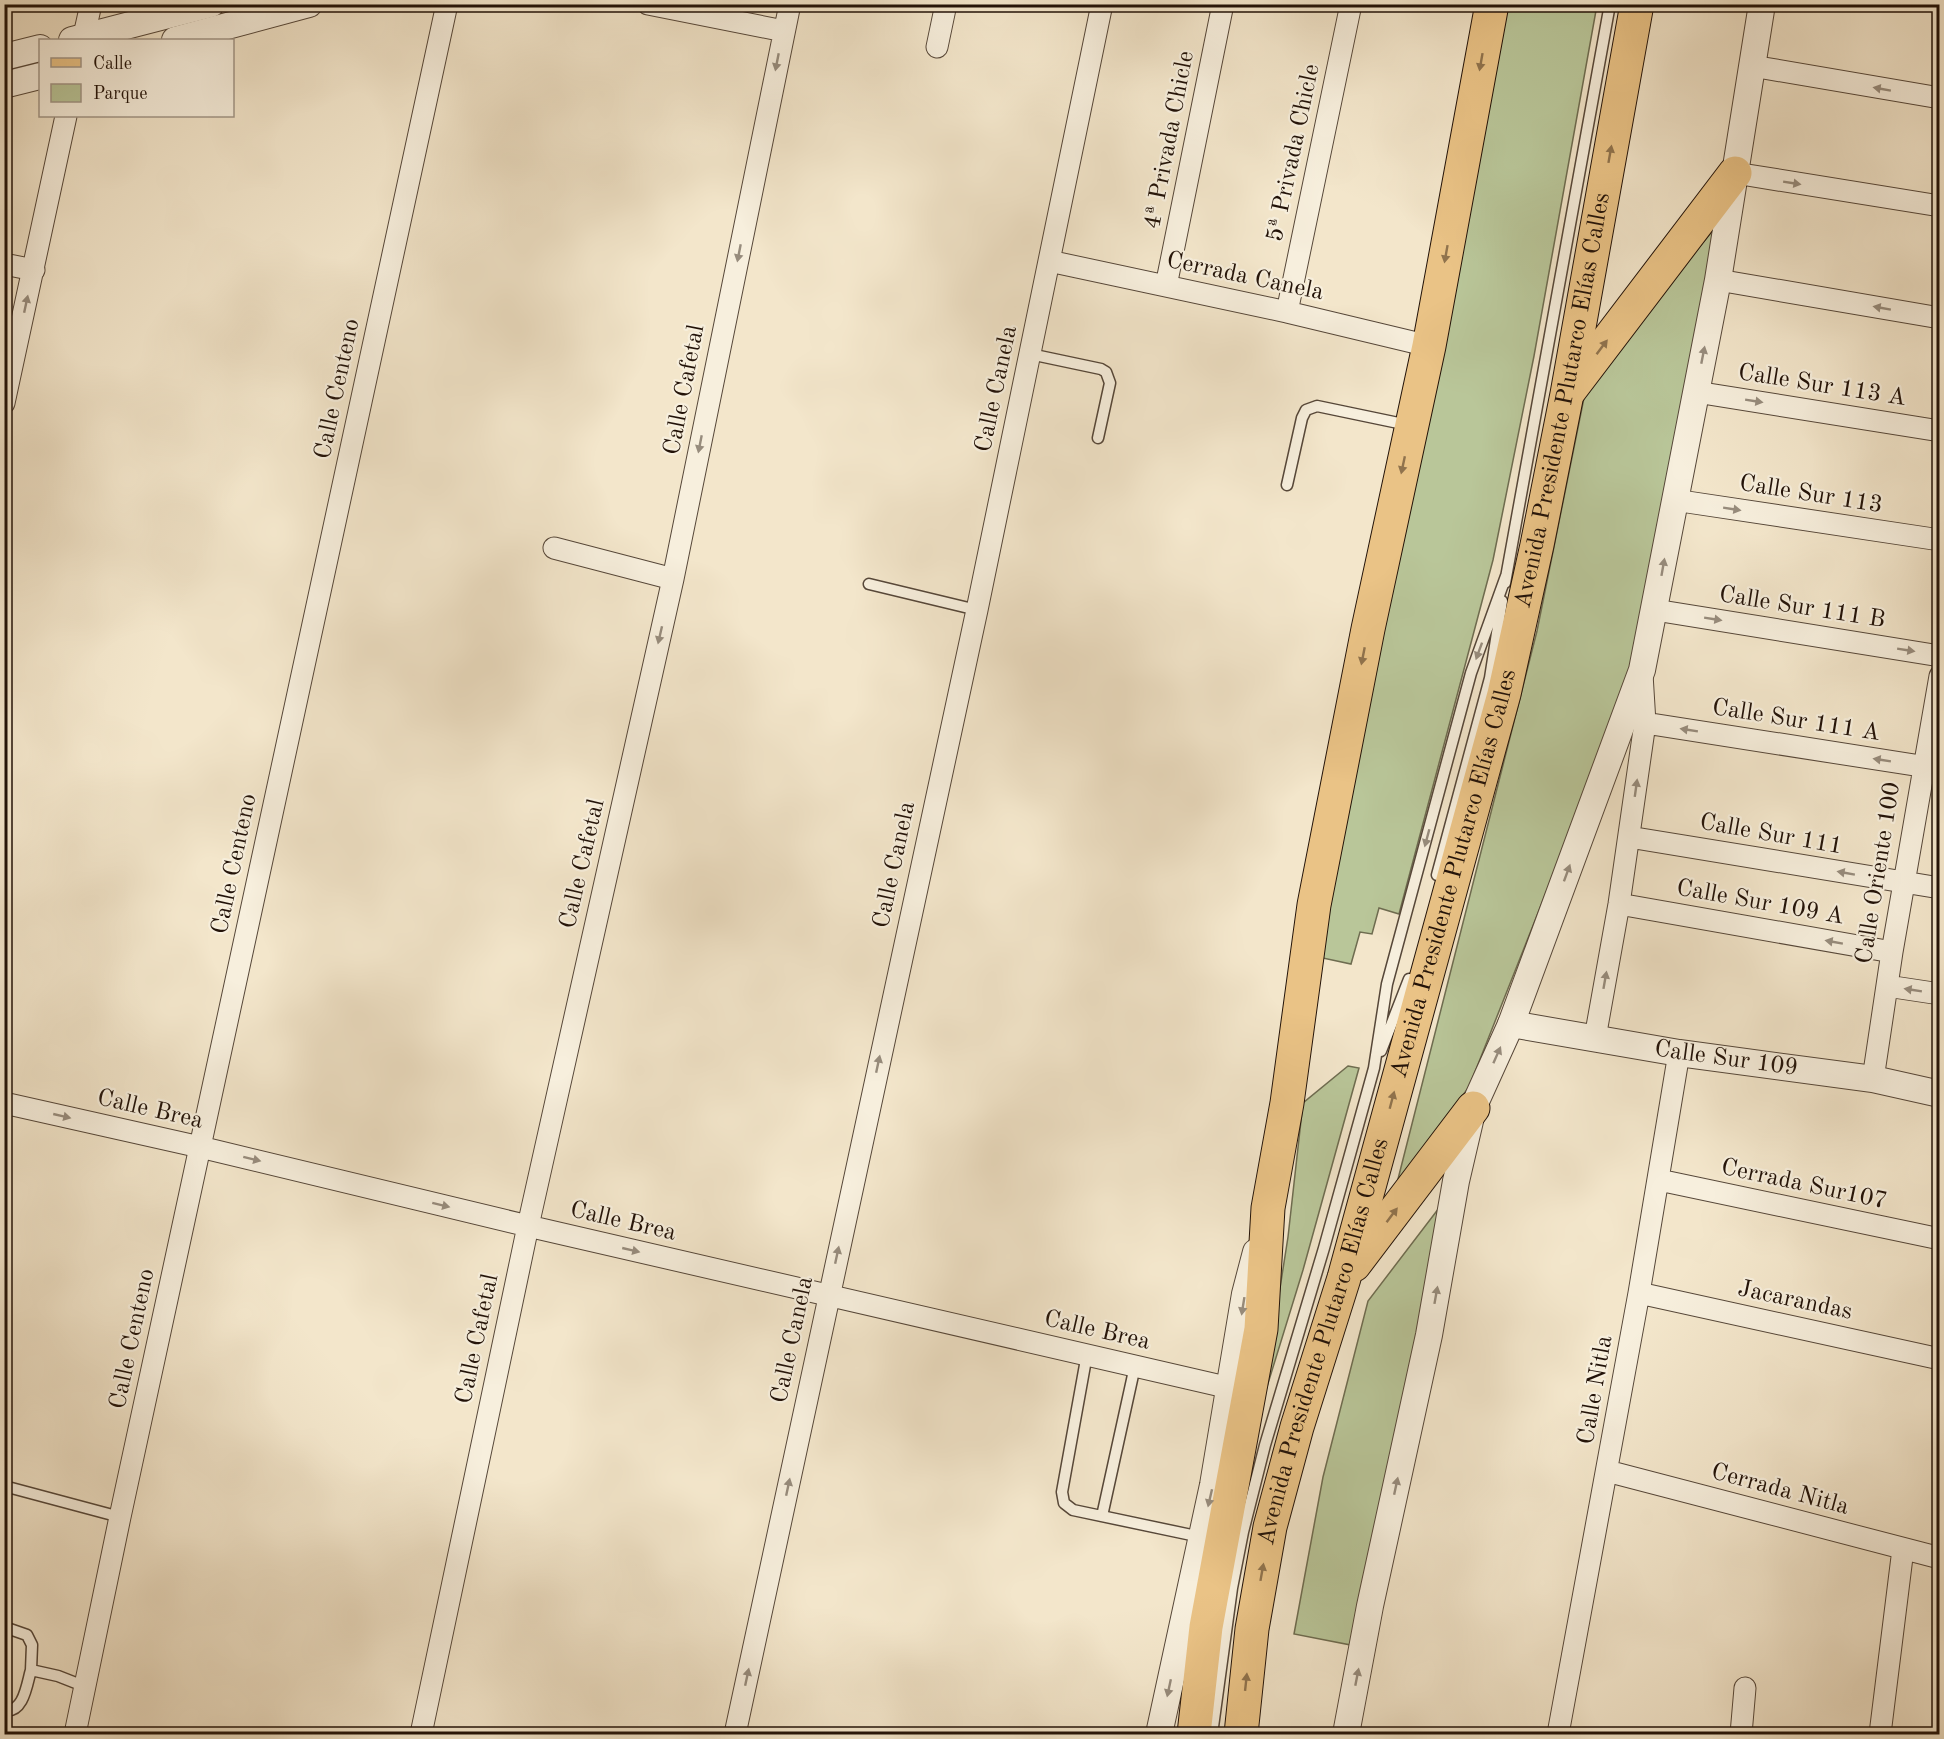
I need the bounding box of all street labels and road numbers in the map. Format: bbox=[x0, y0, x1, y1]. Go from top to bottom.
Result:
street label: 4ª Privada Chicle bbox=[1141, 49, 1199, 231]
street label: 5ª Privada Chicle bbox=[1263, 62, 1325, 244]
street label: Avenida Presidente Plutarco Elías Calles bbox=[1511, 191, 1615, 611]
street label: Cerrada Canela bbox=[1164, 249, 1326, 305]
street label: Calle Centeno bbox=[311, 317, 365, 461]
street label: Calle Cafetal bbox=[661, 323, 709, 457]
street label: Calle Canela bbox=[972, 323, 1022, 455]
street label: Calle Sur 113 A bbox=[1736, 361, 1908, 411]
street label: Calle Sur 113 bbox=[1738, 472, 1884, 518]
street label: Calle Sur 111 B bbox=[1717, 583, 1887, 633]
street label: Avenida Presidente Plutarco Elías Calles bbox=[1387, 667, 1521, 1081]
street label: Calle Sur 111 A bbox=[1710, 696, 1882, 746]
street label: Calle Oriente 100 bbox=[1853, 780, 1905, 966]
street label: Calle Centeno bbox=[208, 792, 262, 936]
street label: Calle Cafetal bbox=[556, 797, 610, 931]
street label: Calle Canela bbox=[870, 799, 920, 931]
street label: Calle Sur 111 bbox=[1698, 811, 1844, 859]
street label: Calle Sur 109 A bbox=[1674, 876, 1846, 930]
street label: Calle Sur 109 bbox=[1652, 1037, 1799, 1081]
street label: Calle Brea bbox=[95, 1086, 205, 1134]
street label: Avenida Presidente Plutarco Elías Calles bbox=[1255, 1136, 1394, 1547]
street label: Cerrada Sur107 bbox=[1719, 1156, 1889, 1214]
street label: Calle Brea bbox=[568, 1198, 678, 1246]
street label: Calle Centeno bbox=[106, 1267, 160, 1411]
street label: Calle Cafetal bbox=[453, 1272, 503, 1406]
street label: Calle Canela bbox=[768, 1274, 818, 1406]
street label: Jacarandas bbox=[1735, 1277, 1855, 1325]
street label: Calle Brea bbox=[1042, 1307, 1152, 1355]
street label: Calle Nitla bbox=[1575, 1333, 1617, 1446]
street label: Cerrada Nitla bbox=[1709, 1460, 1852, 1520]

